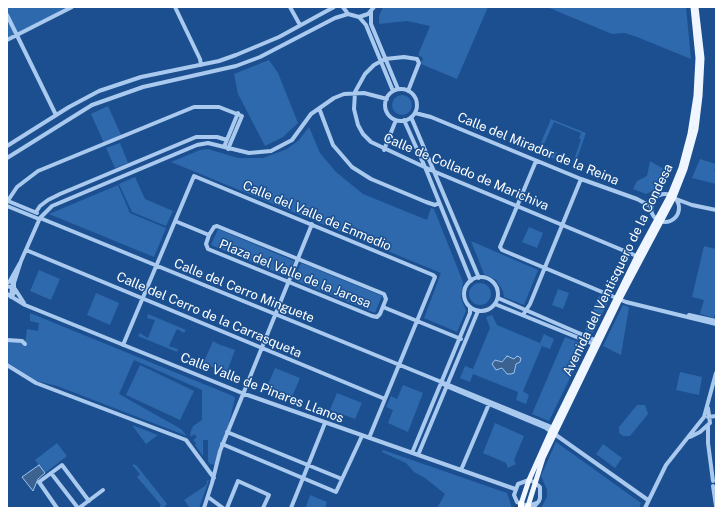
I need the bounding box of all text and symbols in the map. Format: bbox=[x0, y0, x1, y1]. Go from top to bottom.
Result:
street label: Calle del Mirador de la Reina bbox=[455, 109, 621, 189]
street label: Calle de Collado de Marichiva bbox=[381, 130, 551, 214]
street label: Avenida del Ventisquero de la Condesa bbox=[560, 161, 676, 379]
street label: Calle del Valle de Enmedio bbox=[240, 178, 394, 254]
street label: Plaza del Valle de la Jarosa bbox=[217, 236, 373, 312]
street label: Calle del Cerro Minguete bbox=[172, 256, 316, 326]
street label: Calle del Cerro de la Carrasqueta bbox=[114, 269, 304, 361]
street label: Calle Valle de Pinares Llanos bbox=[178, 350, 346, 426]

